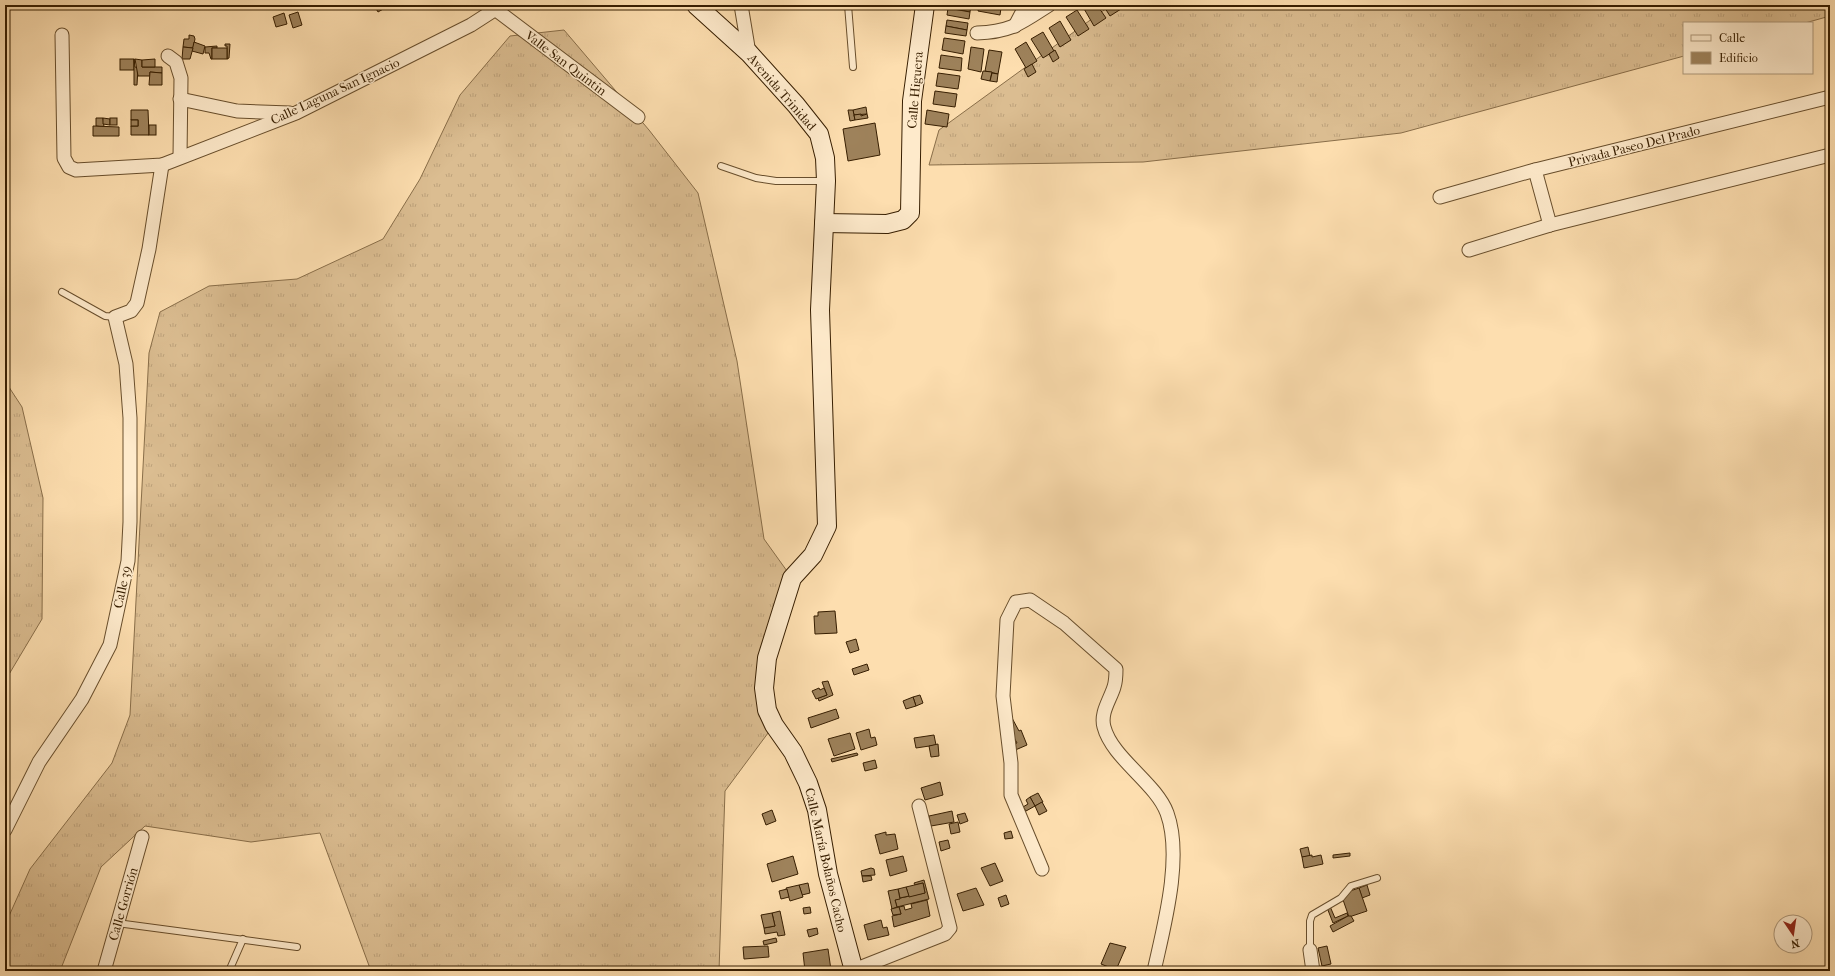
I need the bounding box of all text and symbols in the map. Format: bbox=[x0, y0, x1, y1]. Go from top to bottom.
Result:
legend bbox=[1683, 22, 1813, 74]
street label: Valle San Quintin bbox=[522, 27, 610, 99]
text: Calle bbox=[1719, 31, 1745, 45]
street label: Avenida Trinidad bbox=[744, 50, 820, 134]
street label: Calle Higuera bbox=[904, 50, 926, 129]
text: Edificio bbox=[1719, 51, 1758, 65]
street label: Calle Laguna San Ignacio bbox=[268, 54, 402, 127]
street label: Privada Paseo Del Prado bbox=[1567, 122, 1702, 170]
street label: Calle 39 bbox=[110, 564, 134, 610]
street label: Calle María Bolaños Cacho bbox=[802, 786, 850, 934]
street label: Calle Gorrión bbox=[105, 865, 141, 942]
north arrow bbox=[1773, 914, 1813, 954]
text: N bbox=[1789, 936, 1801, 951]

